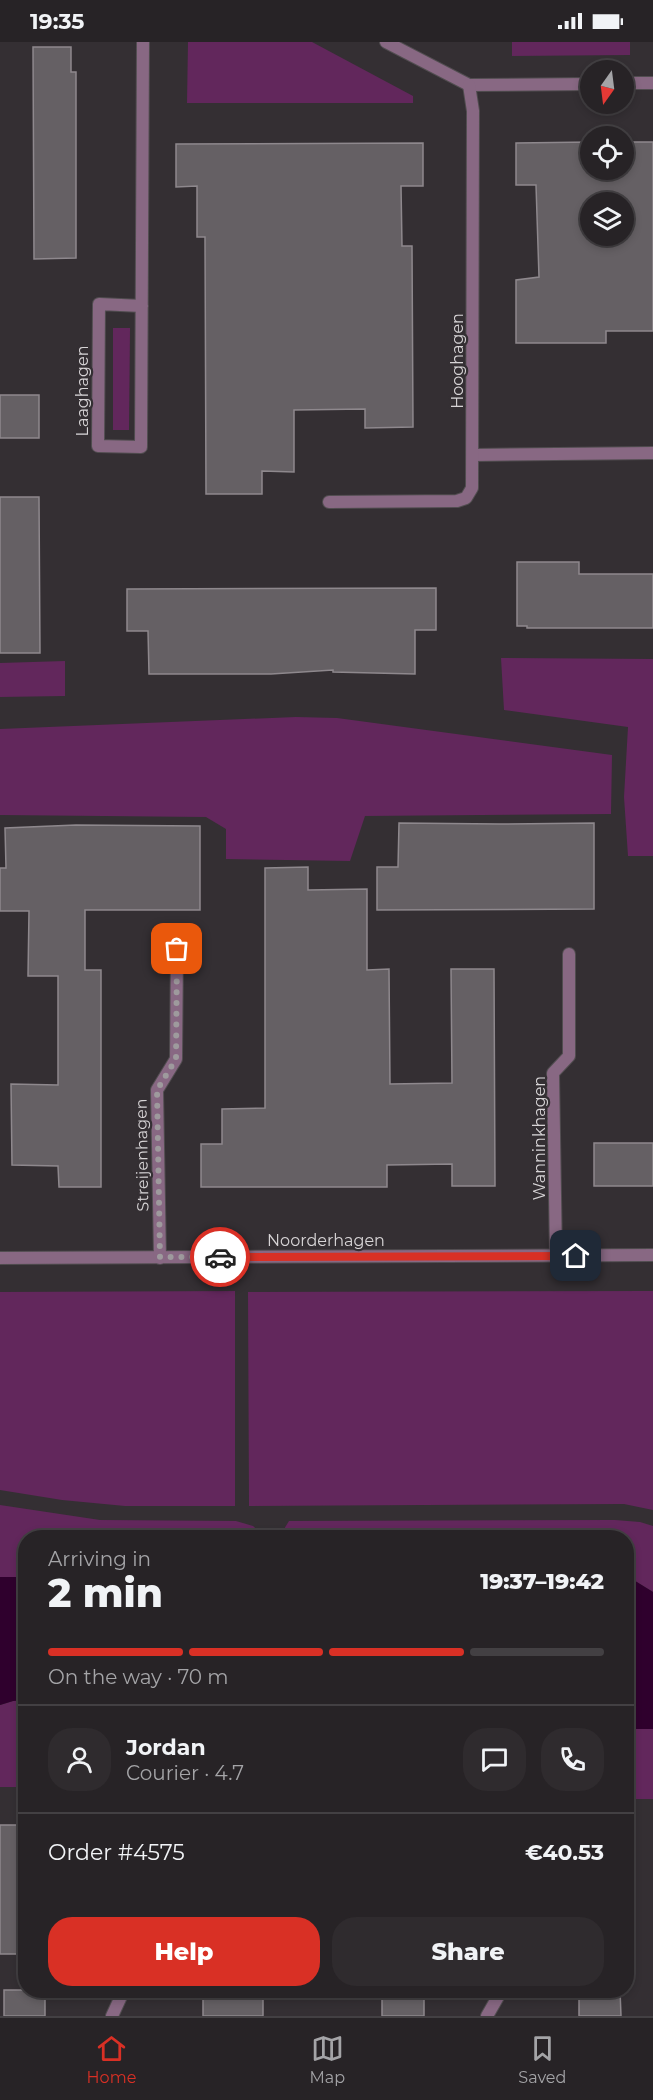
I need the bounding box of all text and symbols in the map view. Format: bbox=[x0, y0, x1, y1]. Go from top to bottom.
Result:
text: 19:35 bbox=[30, 8, 84, 35]
north arrow bbox=[580, 60, 634, 114]
map controls bbox=[580, 60, 634, 246]
button: locate bbox=[580, 126, 634, 180]
button: layers bbox=[580, 192, 634, 246]
street label: Hooghagen bbox=[448, 313, 467, 409]
street label: Laaghagen bbox=[73, 346, 92, 436]
pin bbox=[151, 923, 202, 974]
icon: bag bbox=[160, 932, 193, 965]
street label: Wanninkhagen bbox=[530, 1076, 549, 1200]
street label: Streijenhagen bbox=[132, 1098, 152, 1212]
courier bbox=[190, 1227, 250, 1287]
pin bbox=[550, 1230, 601, 1281]
street label: Noorderhagen bbox=[267, 1231, 385, 1250]
icon: home bbox=[559, 1239, 592, 1272]
icon: car bbox=[204, 1241, 237, 1274]
text: Arriving in bbox=[48, 1547, 151, 1571]
text: 19:37–19:42 bbox=[480, 1568, 604, 1595]
text: 2 min bbox=[48, 1569, 163, 1617]
text: On the way · 70 m bbox=[48, 1665, 229, 1689]
button: person bbox=[48, 1728, 111, 1791]
button: chat bbox=[463, 1728, 526, 1791]
button: phone bbox=[541, 1728, 604, 1791]
text: Jordan bbox=[126, 1734, 206, 1761]
text: Courier · 4.7 bbox=[126, 1761, 244, 1785]
text: Order #4575 bbox=[48, 1839, 185, 1866]
text: €40.53 bbox=[525, 1839, 604, 1866]
button: Help bbox=[48, 1917, 320, 1986]
button: Share bbox=[332, 1917, 604, 1986]
tab: Home bbox=[87, 2032, 136, 2087]
tab: Map bbox=[310, 2032, 345, 2087]
tab: Saved bbox=[518, 2032, 566, 2087]

